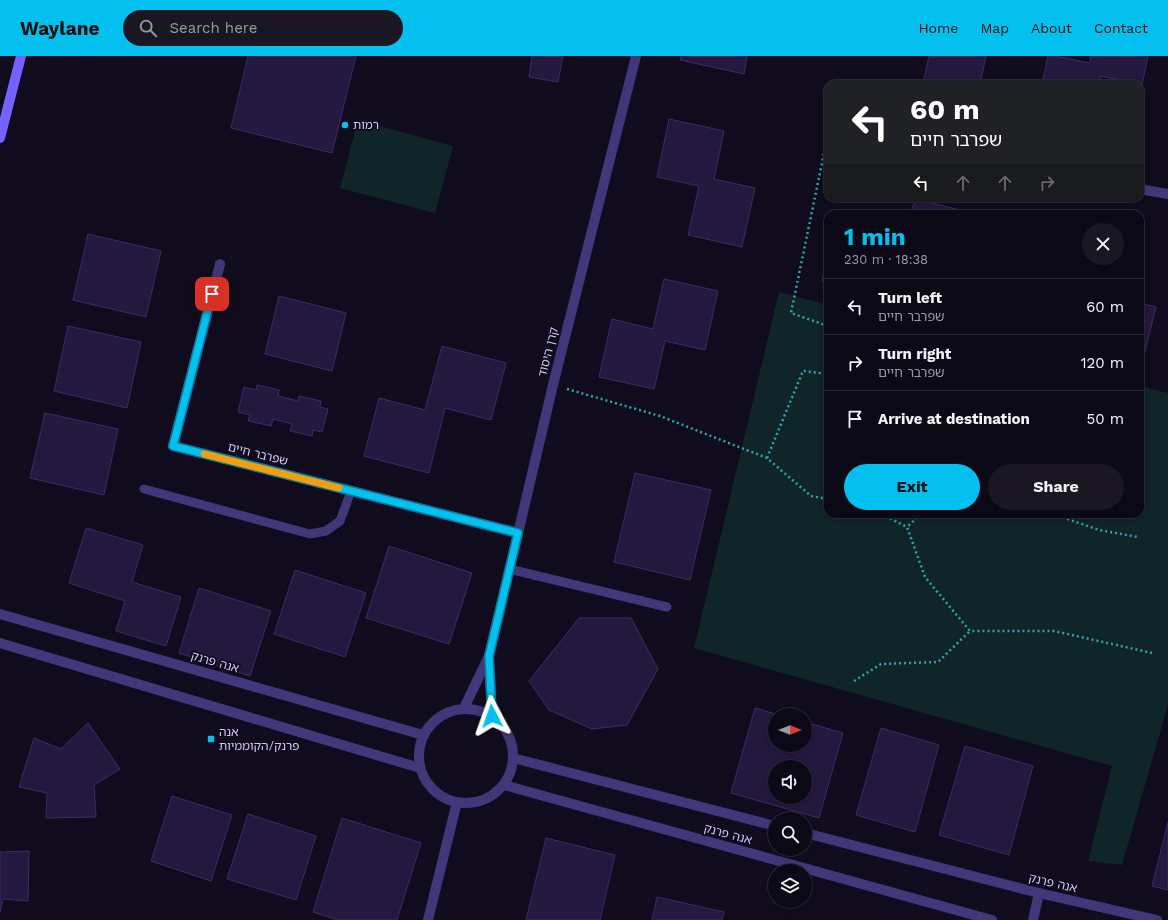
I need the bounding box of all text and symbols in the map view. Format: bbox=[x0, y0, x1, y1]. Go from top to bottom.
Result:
search box bbox=[123, 10, 403, 46]
text: Waylane bbox=[20, 17, 99, 40]
icon: search bbox=[137, 17, 159, 39]
text: Search here bbox=[169, 19, 257, 37]
text: Home bbox=[918, 20, 958, 36]
text: Map bbox=[980, 20, 1009, 36]
text: About bbox=[1031, 20, 1072, 36]
text: Contact bbox=[1094, 20, 1148, 36]
text: 60 m bbox=[910, 93, 980, 126]
icon: left bbox=[844, 96, 896, 148]
place label: רמות bbox=[353, 118, 379, 132]
marker: רמות bbox=[340, 120, 350, 130]
text: שפרבר חיים bbox=[910, 129, 1002, 150]
icon: left bbox=[910, 172, 932, 194]
icon: ahead bbox=[952, 172, 974, 194]
icon: ahead bbox=[994, 172, 1016, 194]
icon: right bbox=[1036, 172, 1058, 194]
text: 1 min bbox=[844, 223, 906, 251]
button: close bbox=[1082, 223, 1124, 265]
text: 230 m · 18:38 bbox=[844, 252, 928, 267]
pin bbox=[195, 277, 229, 311]
icon: arrive bbox=[201, 283, 223, 305]
text: Turn left bbox=[878, 289, 942, 307]
icon: left bbox=[844, 296, 866, 318]
text: 60 m bbox=[1086, 298, 1124, 316]
text: שפרבר חיים bbox=[878, 309, 945, 324]
street label: קרן היסוד bbox=[535, 325, 561, 378]
text: Turn right bbox=[878, 345, 951, 363]
icon: right bbox=[844, 352, 866, 374]
text: 120 m bbox=[1081, 354, 1124, 372]
text: שפרבר חיים bbox=[878, 365, 945, 380]
icon: arrive bbox=[844, 408, 866, 430]
text: Arrive at destination bbox=[878, 410, 1030, 428]
text: 50 m bbox=[1087, 410, 1124, 428]
street label: שפרבר חיים bbox=[226, 440, 290, 468]
button: Exit bbox=[844, 464, 980, 510]
button: Share bbox=[988, 464, 1124, 510]
street label: אנה פרנק bbox=[189, 648, 241, 676]
position arrow bbox=[471, 695, 513, 737]
north arrow bbox=[768, 708, 812, 752]
map controls bbox=[768, 708, 812, 908]
place label: אנה פרנק/הקוממיות bbox=[219, 725, 299, 753]
marker: אנה פרנק/הקוממיות bbox=[206, 734, 216, 744]
button: sound bbox=[768, 760, 812, 804]
button: search bbox=[768, 812, 812, 856]
street label: אנה פרנק bbox=[702, 821, 754, 847]
button: layers bbox=[768, 864, 812, 908]
street label: אנה פרנק bbox=[1027, 871, 1079, 895]

